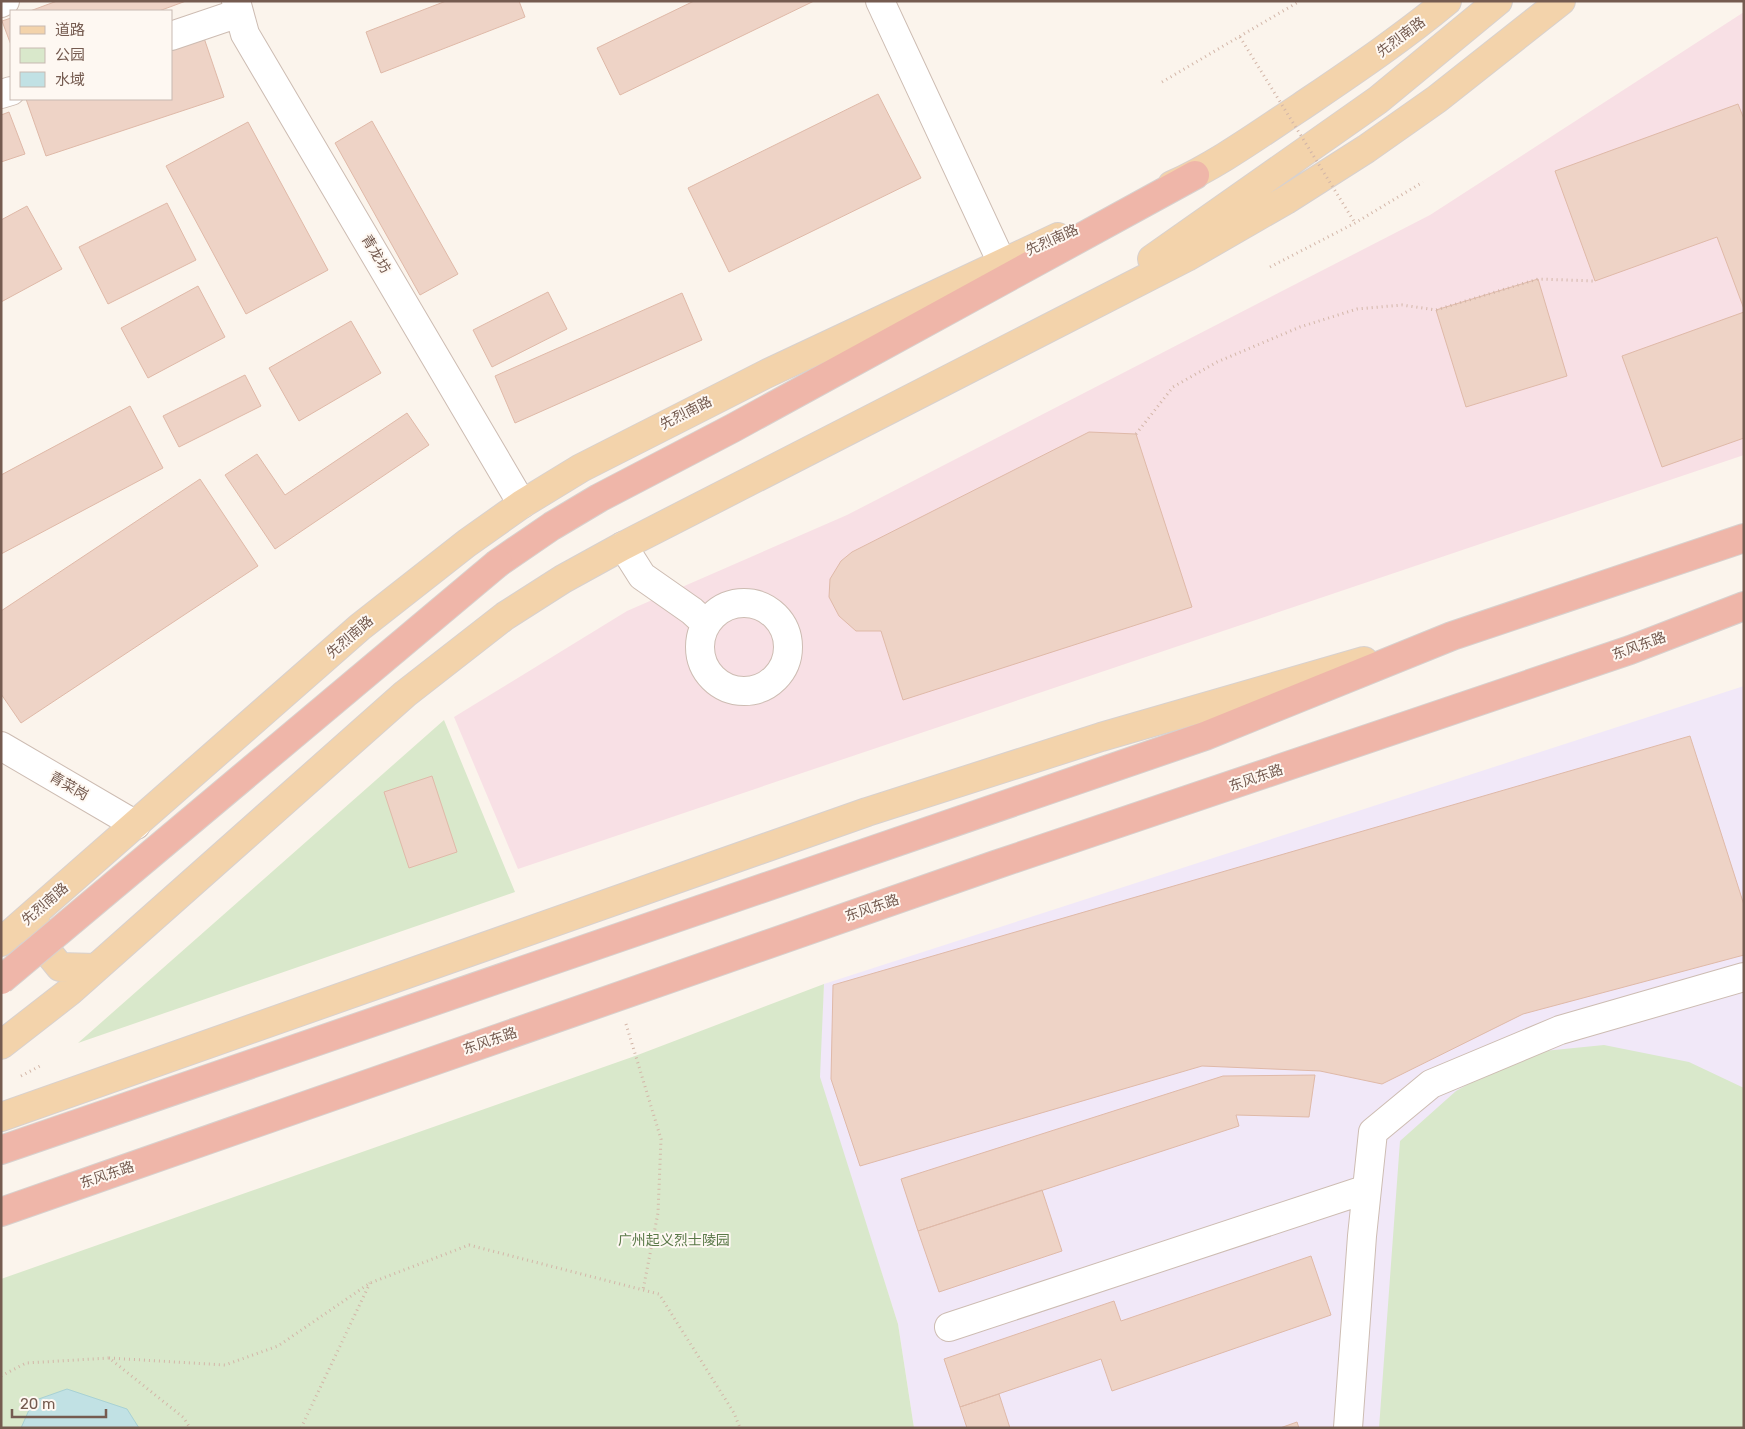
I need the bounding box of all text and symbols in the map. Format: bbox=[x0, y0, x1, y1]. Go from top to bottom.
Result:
legend bbox=[10, 10, 172, 100]
street label: 先烈南路 bbox=[1374, 13, 1428, 61]
text: 道路 bbox=[55, 21, 85, 39]
text: 公园 bbox=[55, 46, 85, 64]
text: 水域 bbox=[55, 71, 85, 89]
street label: 先烈南路 bbox=[1023, 221, 1081, 259]
street label: 青龙坊 bbox=[358, 232, 394, 276]
street label: 先烈南路 bbox=[657, 393, 715, 433]
street label: 先烈南路 bbox=[323, 612, 377, 662]
street label: 东风东路 bbox=[1610, 628, 1668, 664]
street label: 东风东路 bbox=[1227, 761, 1285, 795]
street label: 青菜岗 bbox=[47, 768, 91, 804]
street label: 先烈南路 bbox=[18, 879, 72, 929]
street label: 东风东路 bbox=[843, 891, 901, 925]
street label: 东风东路 bbox=[461, 1024, 519, 1058]
street label: 东风东路 bbox=[78, 1158, 136, 1192]
park label: 广州起义烈士陵园 bbox=[618, 1232, 730, 1249]
scale bar bbox=[12, 1386, 106, 1418]
text: 20 m bbox=[20, 1395, 55, 1413]

